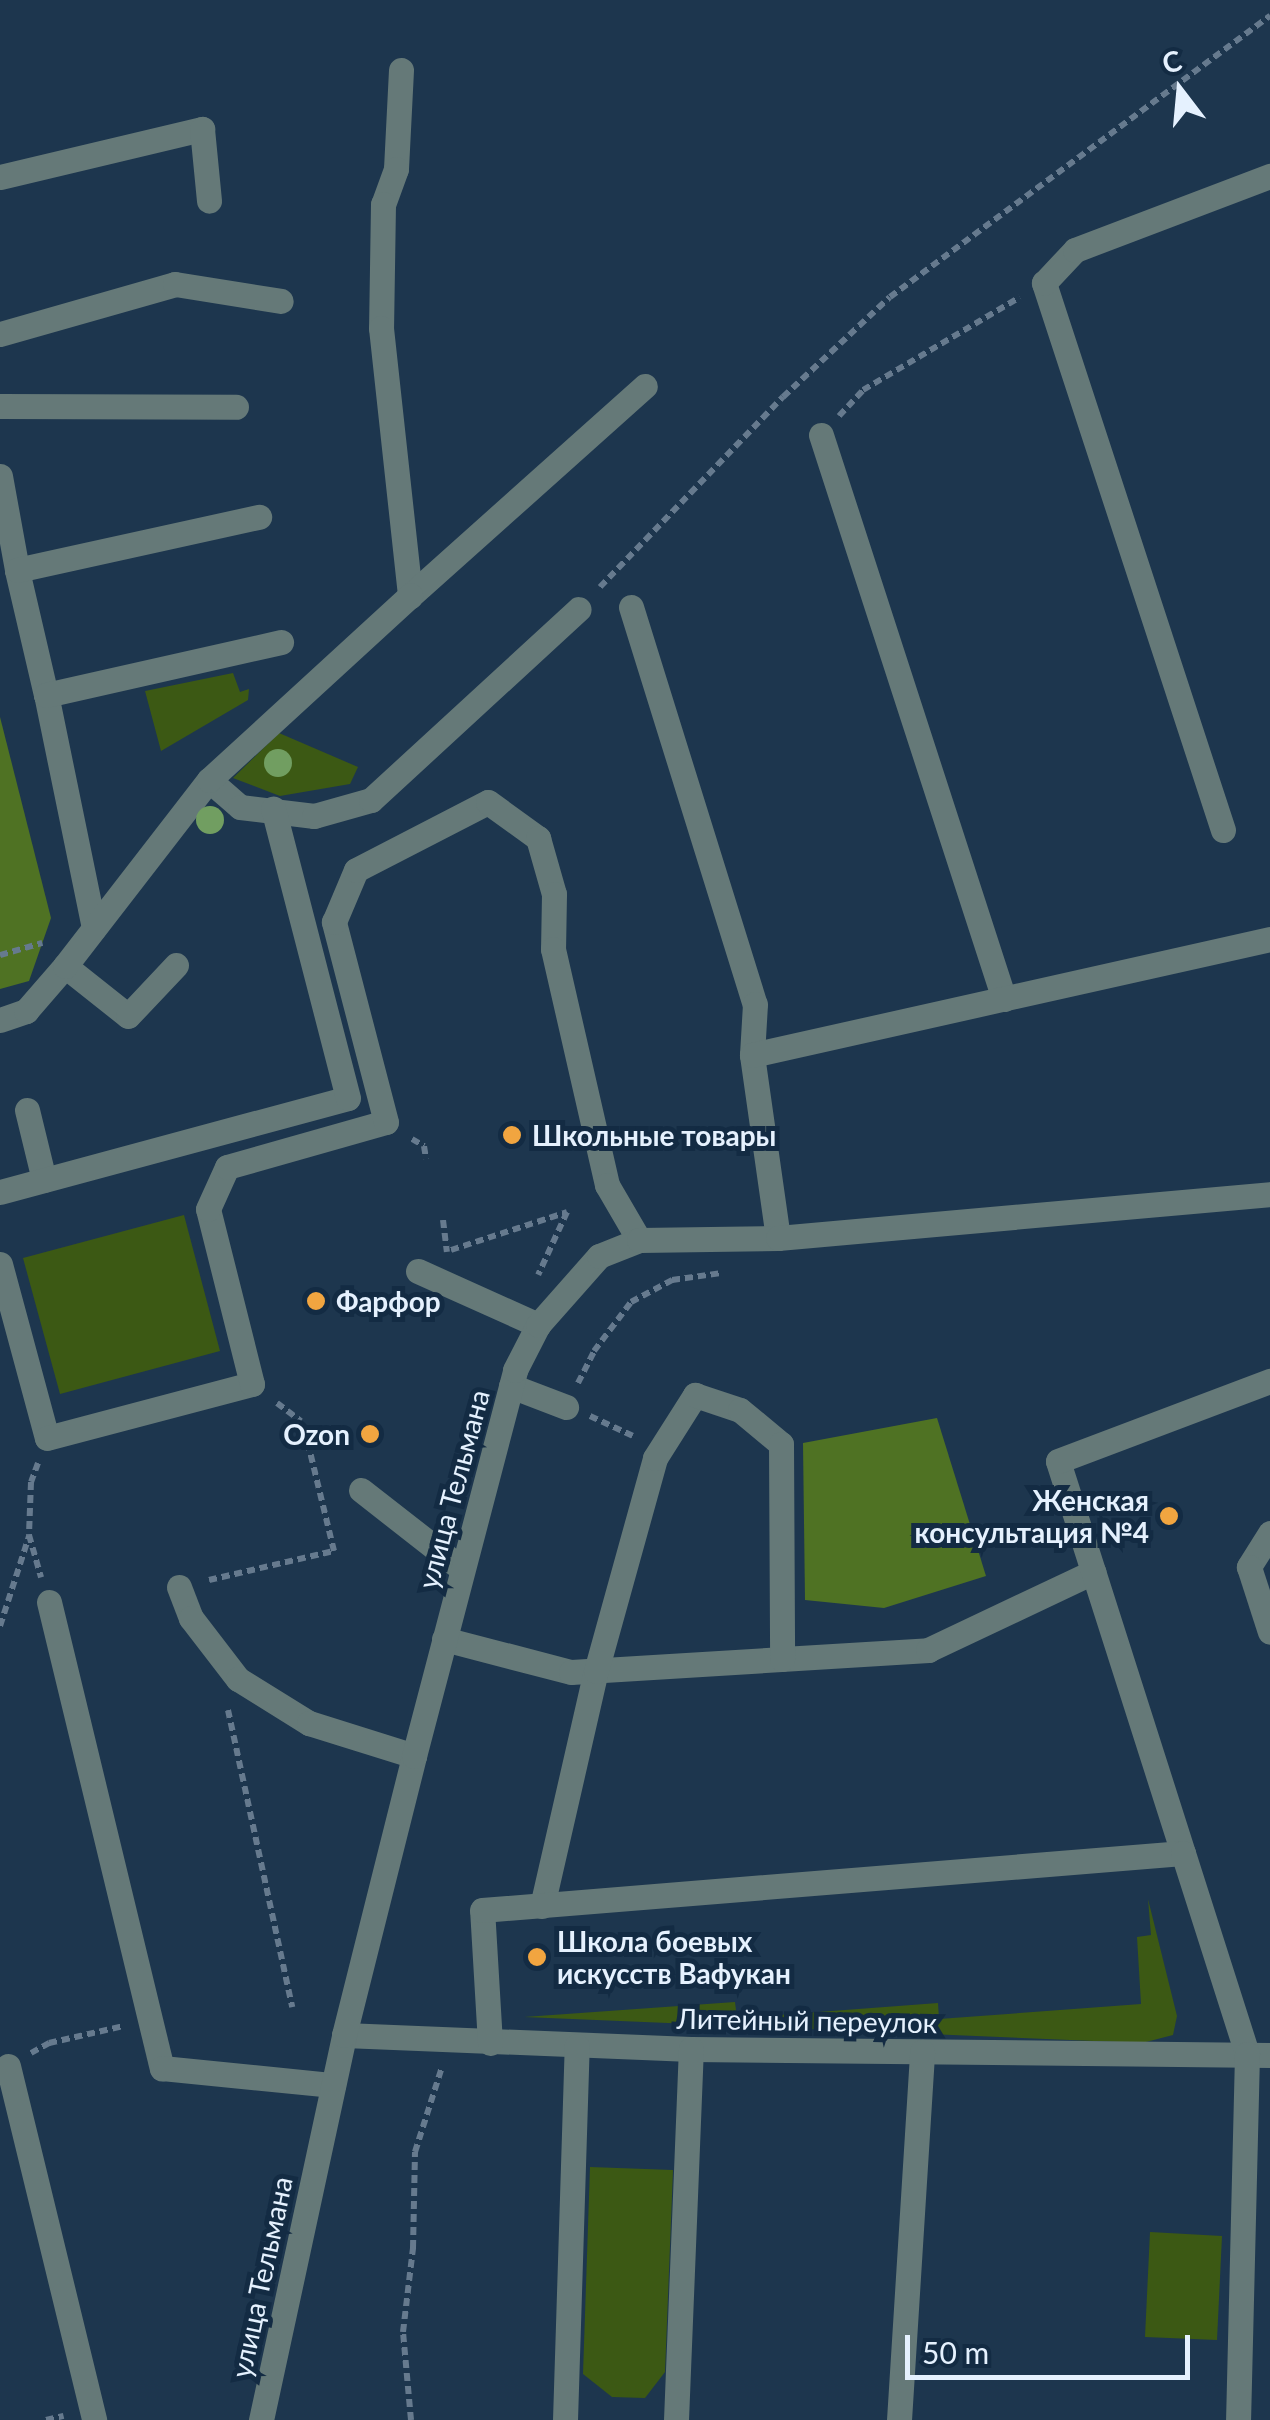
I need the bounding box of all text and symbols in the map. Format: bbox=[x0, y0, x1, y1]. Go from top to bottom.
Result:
north arrow bbox=[1130, 40, 1230, 140]
text: С bbox=[1158, 42, 1185, 80]
place label: Школьные товары bbox=[532, 1118, 776, 1152]
marker: Школьные товары bbox=[501, 1124, 523, 1146]
place label: Фарфор bbox=[336, 1284, 441, 1318]
marker: Фарфор bbox=[305, 1290, 327, 1312]
street label: улица Тельмана bbox=[410, 1386, 496, 1592]
place label: Ozon bbox=[283, 1417, 350, 1451]
marker: Ozon bbox=[359, 1423, 381, 1445]
place label: Женская консультация №4 bbox=[915, 1483, 1149, 1549]
marker: Женская консультация №4 bbox=[1158, 1505, 1180, 1527]
place label: Школа боевых искусств Вафукан bbox=[557, 1924, 791, 1990]
marker: Школа боевых искусств Вафукан bbox=[526, 1946, 548, 1968]
street label: Литейный переулок bbox=[676, 2001, 938, 2039]
street label: улица Тельмана bbox=[223, 2173, 299, 2381]
scale bar bbox=[910, 2315, 1195, 2377]
text: 50 m bbox=[922, 2334, 989, 2370]

